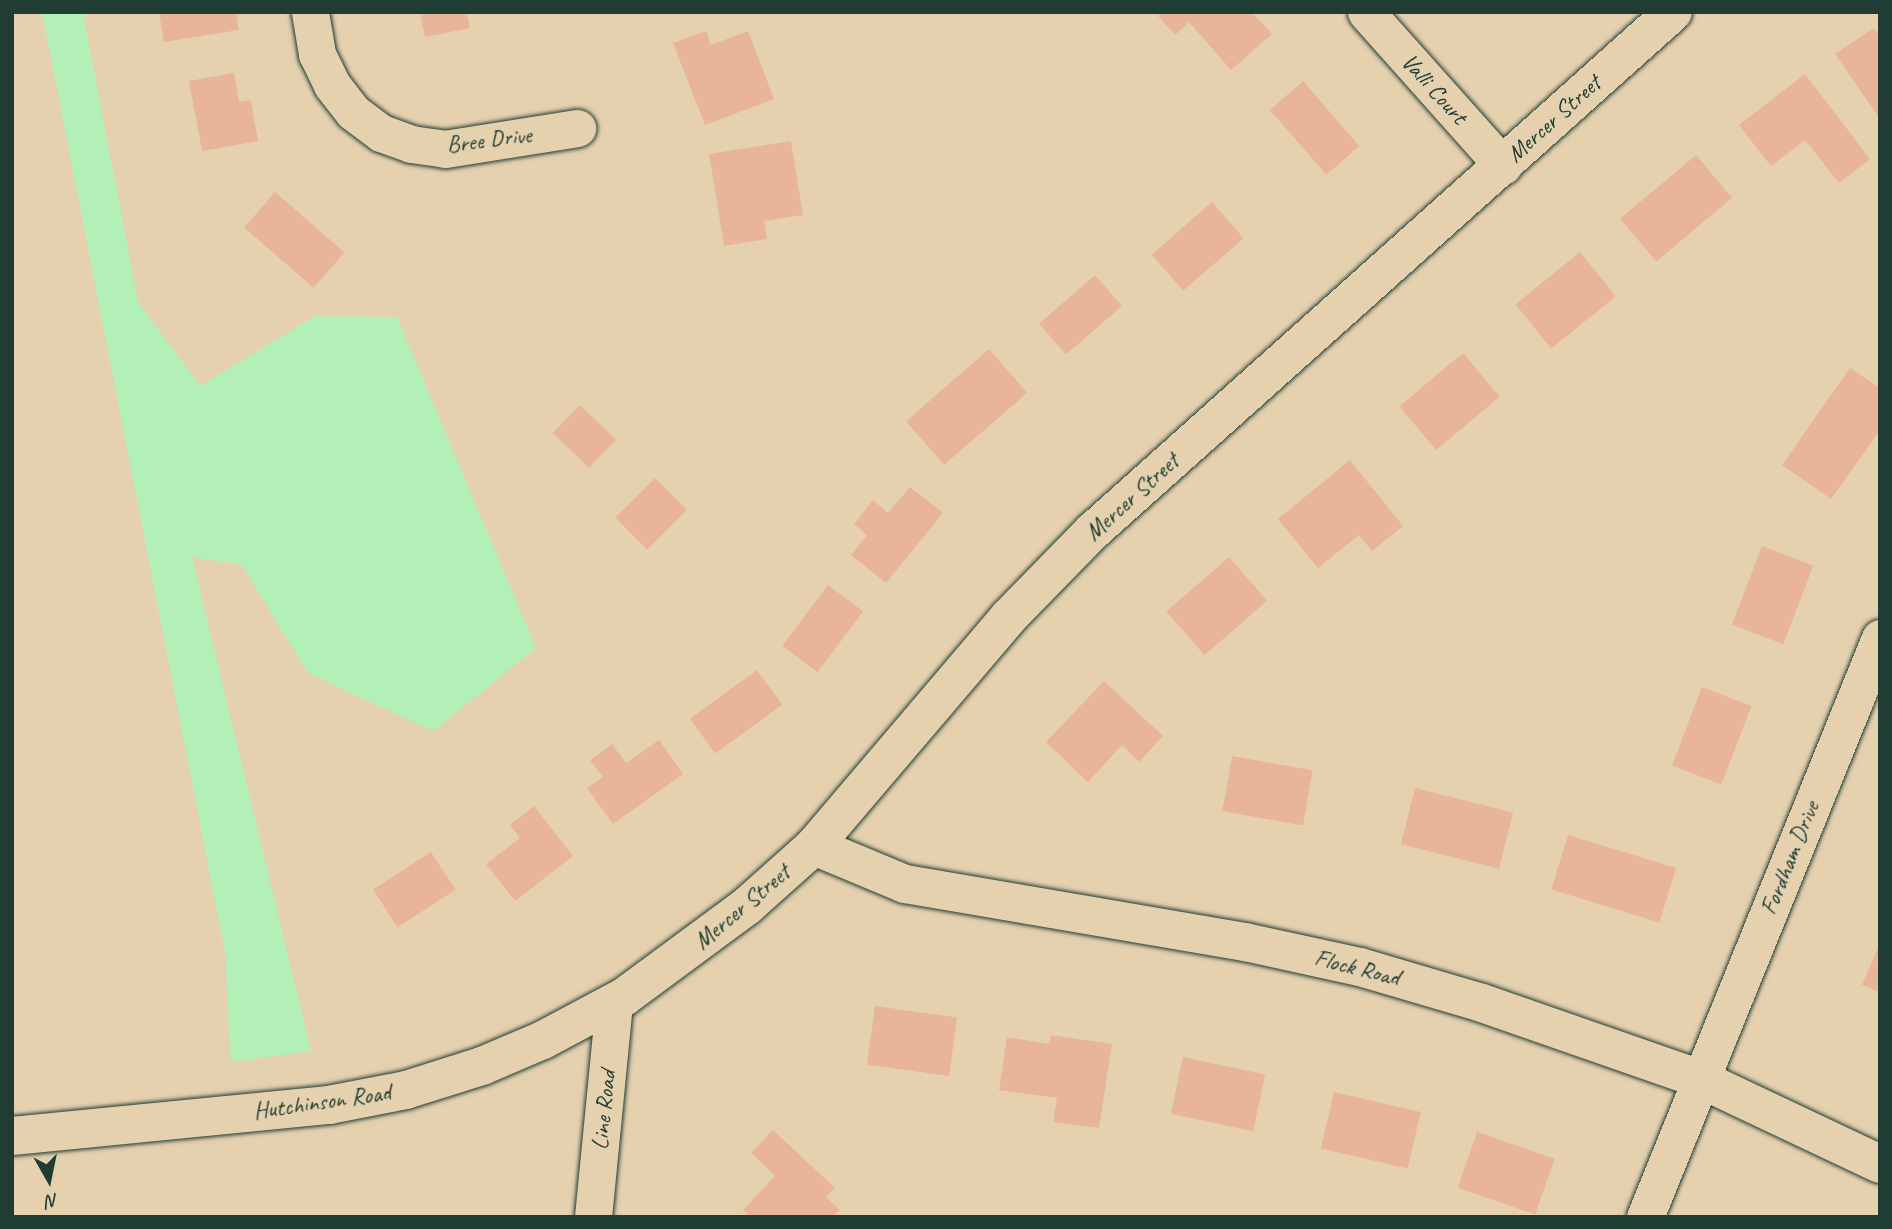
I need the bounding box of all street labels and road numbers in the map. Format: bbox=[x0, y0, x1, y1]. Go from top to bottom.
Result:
street label: Valli Court bbox=[1395, 48, 1473, 130]
street label: Mercer Street bbox=[1501, 69, 1607, 169]
street label: Bree Drive bbox=[445, 120, 533, 160]
street label: Mercer Street bbox=[1079, 447, 1185, 547]
street label: Fordham Drive bbox=[1754, 797, 1826, 919]
street label: Mercer Street bbox=[688, 858, 796, 956]
street label: Flock Road bbox=[1311, 943, 1403, 993]
street label: Line Road bbox=[586, 1069, 622, 1151]
street label: Hutchinson Road bbox=[251, 1078, 393, 1126]

